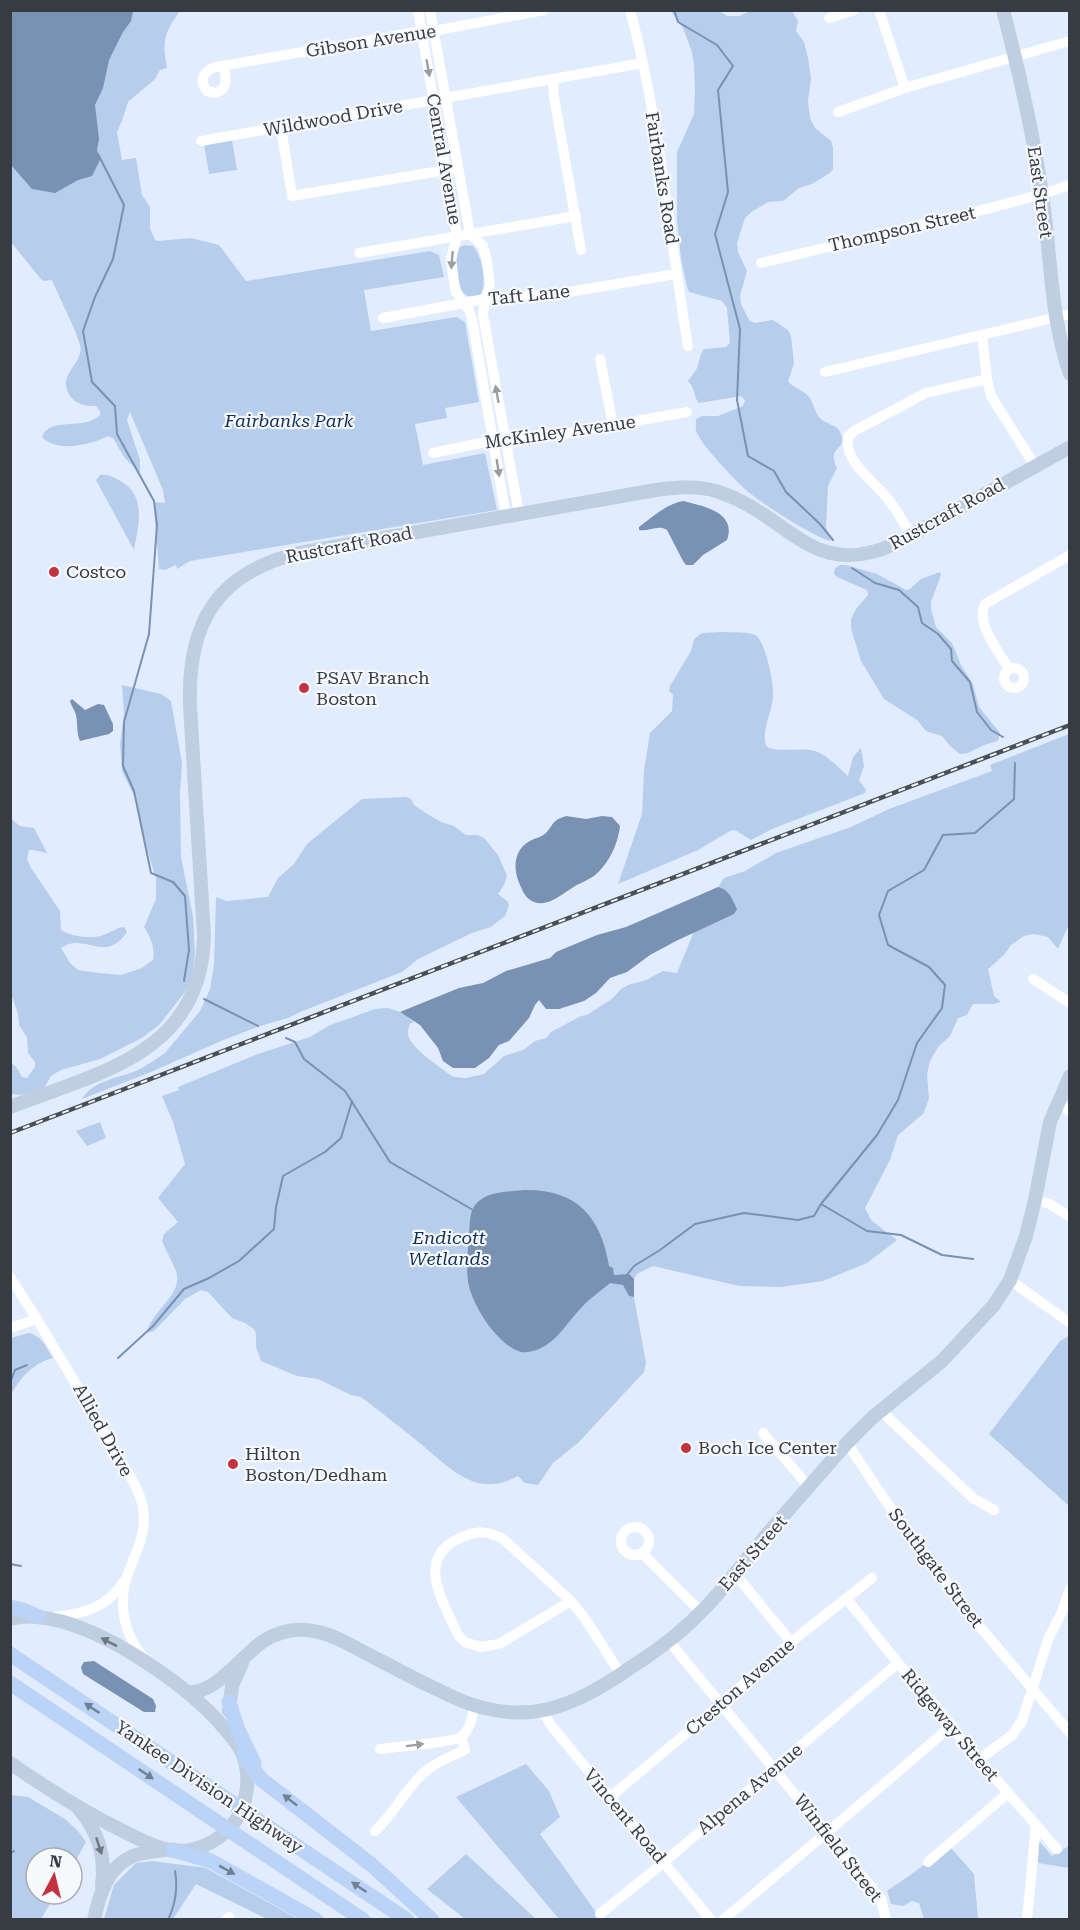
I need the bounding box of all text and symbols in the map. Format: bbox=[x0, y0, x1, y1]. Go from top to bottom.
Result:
street label: Gibson Avenue bbox=[304, 20, 438, 61]
one-way arrow bbox=[424, 59, 433, 78]
street label: Central Avenue bbox=[423, 92, 466, 226]
street label: Wildwood Drive bbox=[262, 95, 404, 140]
street label: Fairbanks Road bbox=[642, 110, 683, 246]
street label: East Street bbox=[1024, 145, 1057, 240]
street label: Thompson Street bbox=[826, 201, 978, 256]
one-way arrow bbox=[448, 250, 457, 269]
street label: Taft Lane bbox=[487, 280, 571, 309]
one-way arrow bbox=[492, 385, 501, 404]
park label: Fairbanks Park bbox=[224, 410, 354, 431]
street label: McKinley Avenue bbox=[483, 410, 637, 452]
one-way arrow bbox=[494, 459, 503, 478]
street label: Rustcraft Road bbox=[886, 473, 1008, 554]
street label: Rustcraft Road bbox=[284, 522, 414, 567]
place label: Costco bbox=[66, 561, 126, 582]
marker: Costco bbox=[47, 565, 61, 579]
place label: PSAV Branch Boston bbox=[316, 667, 430, 709]
marker: PSAV Branch Boston bbox=[297, 681, 311, 695]
park label: Endicott Wetlands bbox=[409, 1227, 489, 1269]
street label: Allied Drive bbox=[69, 1380, 138, 1480]
place label: Boch Ice Center bbox=[698, 1437, 837, 1458]
marker: Boch Ice Center bbox=[679, 1441, 693, 1455]
place label: Hilton Boston/Dedham bbox=[245, 1443, 387, 1485]
marker: Hilton Boston/Dedham bbox=[226, 1457, 240, 1471]
street label: Southgate Street bbox=[885, 1504, 988, 1632]
street label: East Street bbox=[714, 1511, 791, 1595]
street label: Creston Avenue bbox=[681, 1634, 798, 1739]
one-way arrow bbox=[100, 1637, 117, 1647]
street label: Ridgeway Street bbox=[897, 1664, 1004, 1785]
one-way arrow bbox=[84, 1703, 100, 1714]
street label: Yankee Division Highway bbox=[112, 1716, 307, 1857]
street label: Alpena Avenue bbox=[693, 1739, 807, 1839]
one-way arrow bbox=[405, 1740, 424, 1749]
street label: Vincent Road bbox=[580, 1764, 671, 1868]
one-way arrow bbox=[138, 1768, 154, 1780]
street label: Winfield Street bbox=[790, 1790, 887, 1906]
one-way arrow bbox=[282, 1794, 297, 1806]
one-way arrow bbox=[95, 1837, 104, 1855]
north arrow bbox=[24, 1846, 84, 1906]
text: N bbox=[48, 1851, 63, 1872]
one-way arrow bbox=[219, 1865, 236, 1875]
one-way arrow bbox=[351, 1881, 367, 1893]

